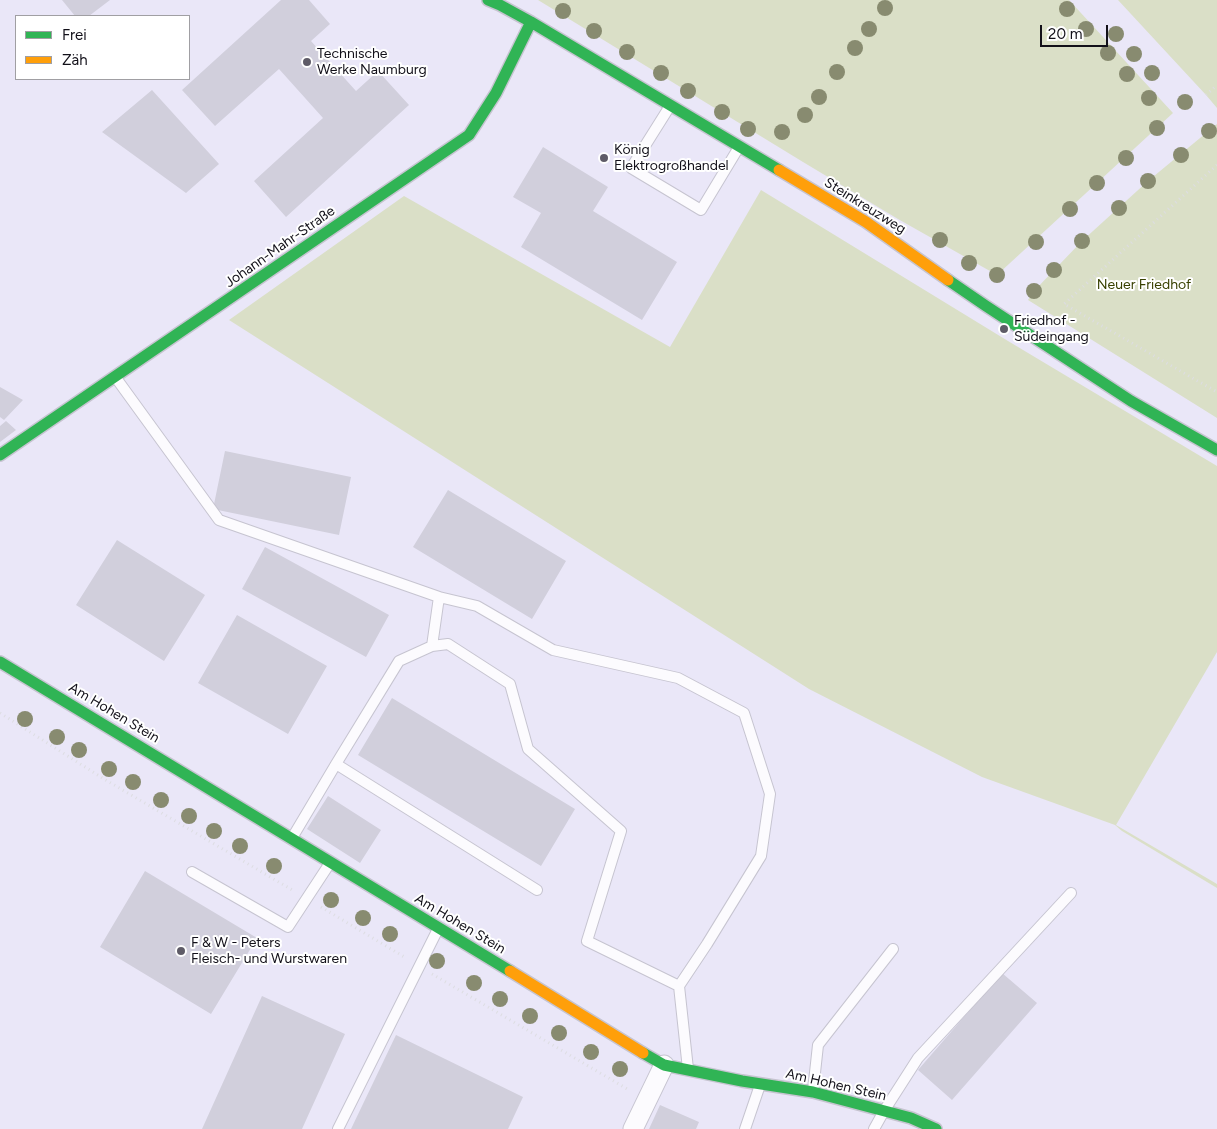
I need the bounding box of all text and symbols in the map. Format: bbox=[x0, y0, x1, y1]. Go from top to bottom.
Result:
legend bbox=[15, 15, 190, 80]
scale bar bbox=[1042, 15, 1110, 47]
text: 20 m bbox=[1048, 25, 1082, 43]
text: Frei bbox=[62, 26, 87, 44]
place label: Technische Werke Naumburg bbox=[317, 46, 427, 78]
text: Zäh bbox=[62, 51, 88, 69]
marker: Technische Werke Naumburg bbox=[301, 56, 313, 68]
place label: König Elektrogroßhandel bbox=[614, 142, 729, 174]
marker: König Elektrogroßhandel bbox=[598, 152, 610, 164]
street label: Steinkreuzweg bbox=[821, 174, 909, 238]
street label: Johann-Mahr-Straße bbox=[222, 203, 338, 291]
park label: Neuer Friedhof bbox=[1097, 277, 1191, 293]
place label: Friedhof - Südeingang bbox=[1014, 313, 1089, 346]
marker: Friedhof - Südeingang bbox=[998, 323, 1010, 335]
street label: Am Hohen Stein bbox=[66, 679, 162, 747]
street label: Am Hohen Stein bbox=[412, 890, 508, 958]
place label: F & W - Peters Fleisch- und Wurstwaren bbox=[191, 935, 347, 968]
marker: F & W - Peters Fleisch- und Wurstwaren bbox=[175, 945, 187, 957]
street label: Am Hohen Stein bbox=[784, 1065, 888, 1105]

